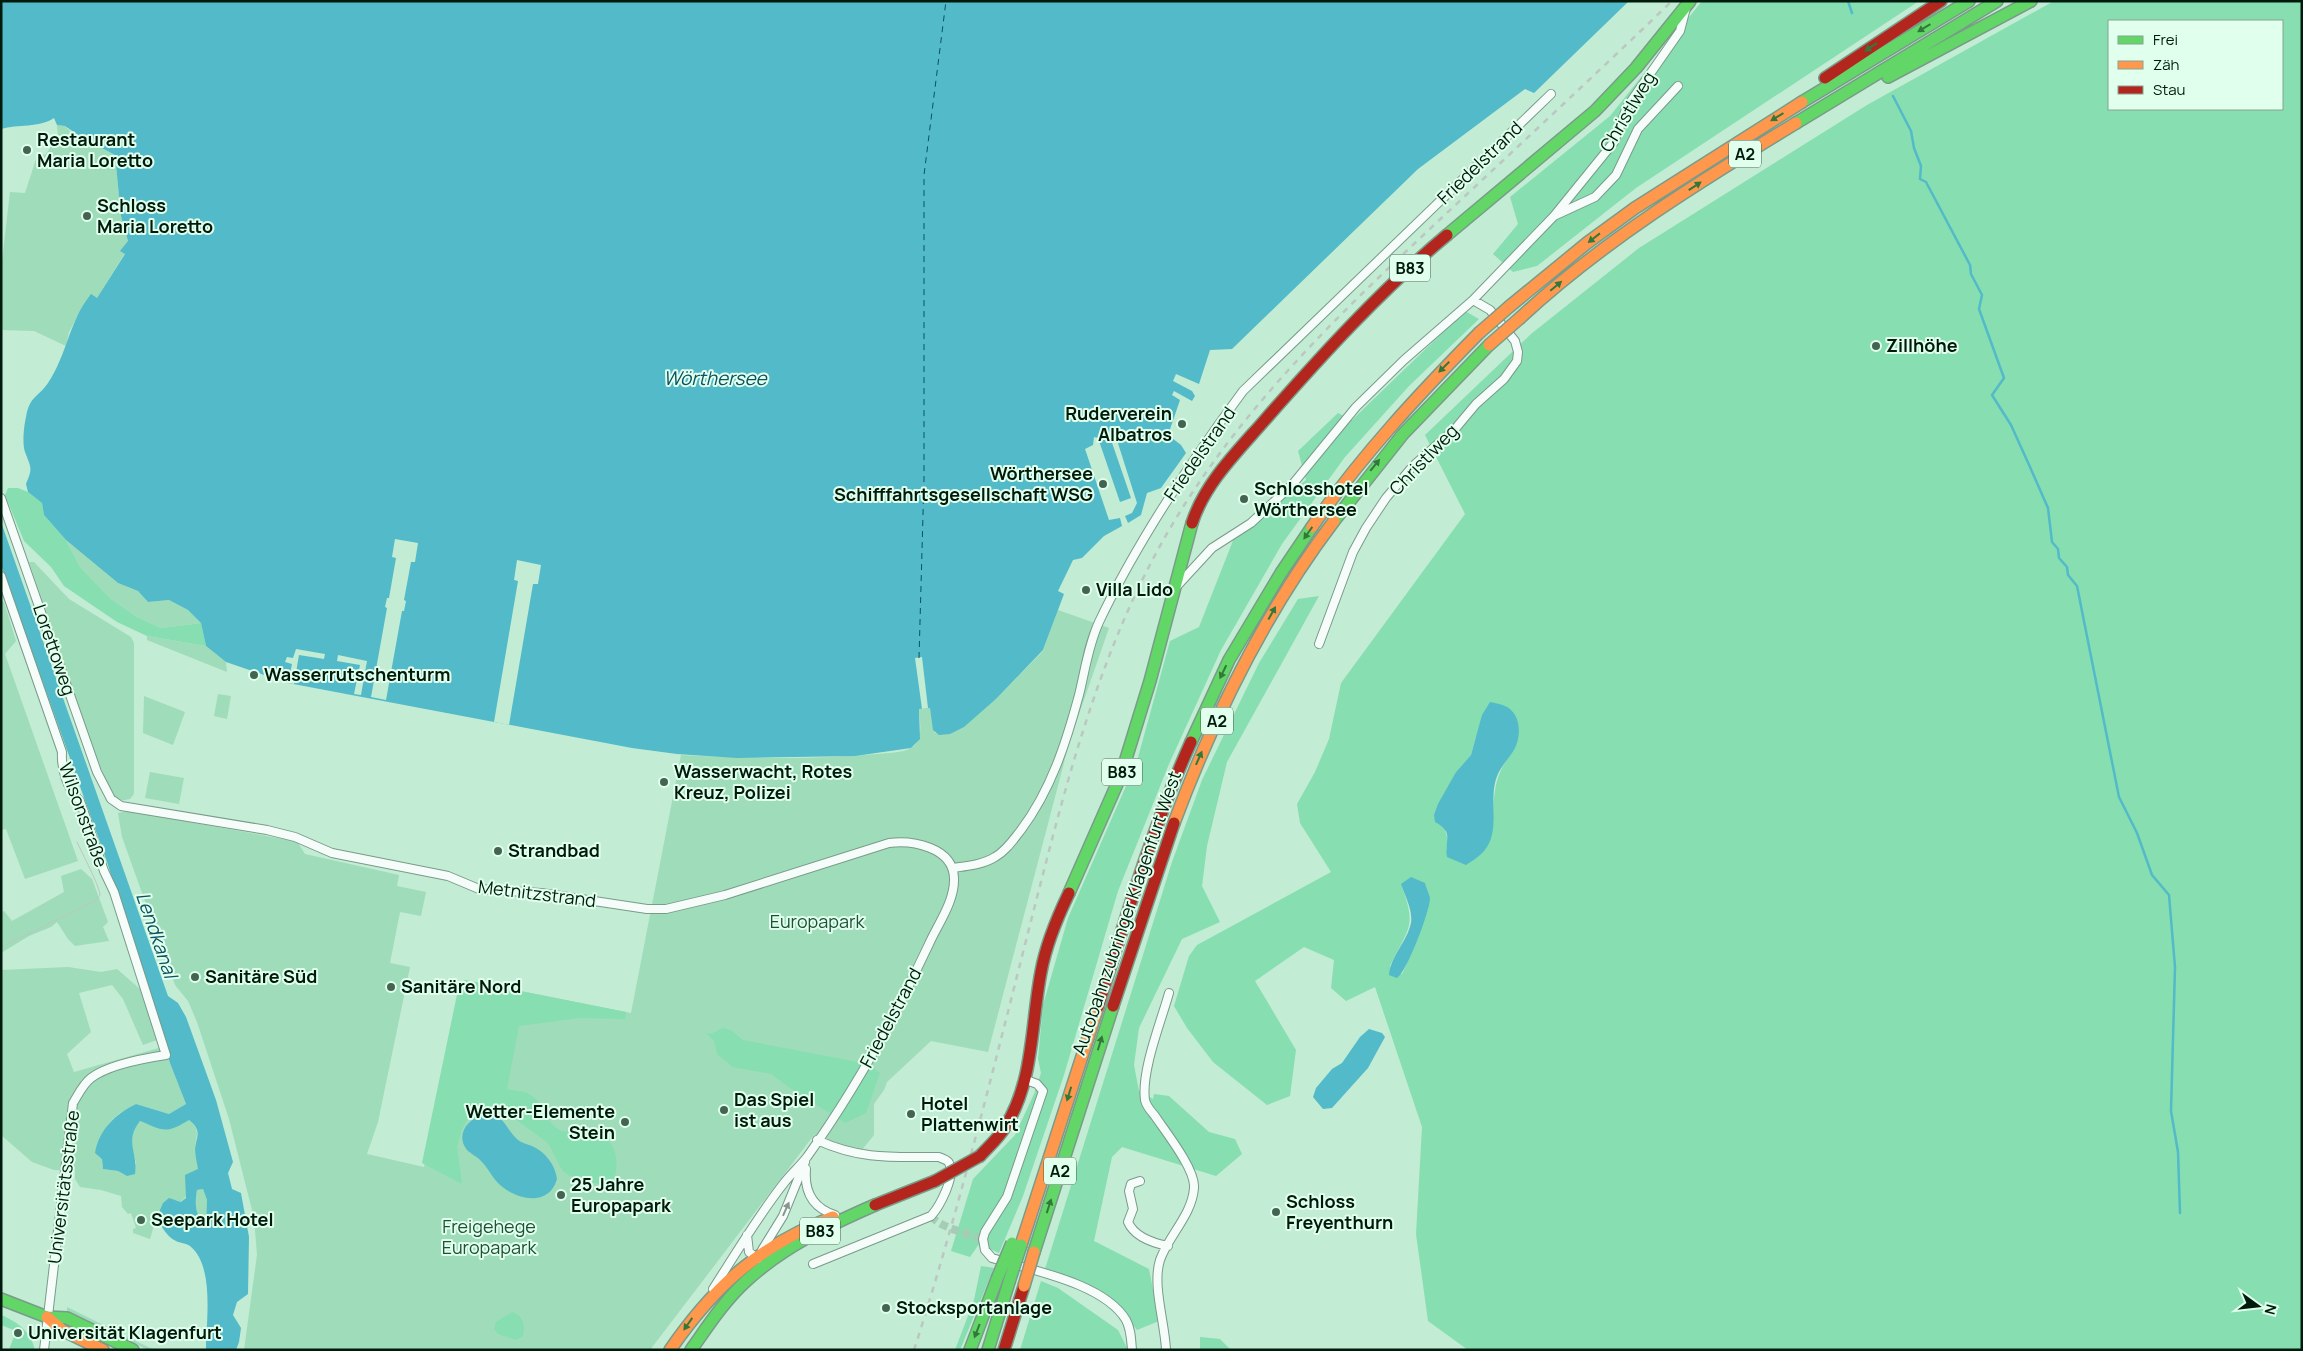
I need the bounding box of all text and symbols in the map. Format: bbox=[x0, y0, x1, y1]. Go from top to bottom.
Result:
legend bbox=[2108, 20, 2283, 110]
one-way arrow bbox=[1918, 24, 1931, 33]
text: Frei bbox=[2153, 29, 2178, 50]
one-way arrow bbox=[1864, 42, 1877, 52]
text: Zäh bbox=[2153, 54, 2180, 75]
street label: Christlweg bbox=[1594, 67, 1661, 156]
text: Stau bbox=[2153, 79, 2186, 100]
one-way arrow bbox=[1770, 112, 1783, 121]
street label: Friedelstrand bbox=[1431, 116, 1527, 209]
place label: Restaurant Maria Loretto bbox=[37, 127, 153, 172]
road number: A2 bbox=[1729, 140, 1761, 168]
marker: Restaurant Maria Loretto bbox=[21, 144, 33, 156]
one-way arrow bbox=[1688, 182, 1701, 191]
place label: Schloss Maria Loretto bbox=[97, 193, 213, 238]
marker: Schloss Maria Loretto bbox=[81, 210, 93, 222]
one-way arrow bbox=[1588, 233, 1601, 243]
road number: B83 bbox=[1390, 254, 1430, 282]
one-way arrow bbox=[1550, 281, 1563, 292]
place label: Zillhöhe bbox=[1886, 333, 1958, 357]
marker: Zillhöhe bbox=[1870, 340, 1882, 352]
one-way arrow bbox=[1439, 361, 1451, 373]
water label: Wörthersee bbox=[663, 365, 769, 391]
place label: Ruderverein Albatros bbox=[1065, 401, 1172, 446]
street label: Friedelstrand bbox=[1158, 402, 1240, 505]
marker: Ruderverein Albatros bbox=[1176, 418, 1188, 430]
street label: Christlweg bbox=[1383, 419, 1463, 500]
one-way arrow bbox=[1370, 459, 1381, 472]
place label: Wörthersee Schifffahrtsgesellschaft WSG bbox=[834, 461, 1093, 506]
place label: Schlosshotel Wörthersee bbox=[1254, 476, 1368, 521]
marker: Wörthersee Schifffahrtsgesellschaft WSG bbox=[1097, 478, 1109, 490]
marker: Schlosshotel Wörthersee bbox=[1238, 493, 1250, 505]
one-way arrow bbox=[1303, 526, 1313, 540]
place label: Villa Lido bbox=[1096, 577, 1173, 601]
marker: Villa Lido bbox=[1080, 584, 1092, 596]
street label: Lorettoweg bbox=[28, 601, 82, 698]
one-way arrow bbox=[1268, 606, 1277, 619]
place label: Wasserrutschenturm bbox=[264, 662, 450, 686]
one-way arrow bbox=[1219, 665, 1227, 679]
marker: Wasserrutschenturm bbox=[248, 669, 260, 681]
road number: A2 bbox=[1201, 708, 1233, 734]
one-way arrow bbox=[1196, 751, 1204, 765]
street label: Wilsonstraße bbox=[54, 759, 114, 870]
place label: Wasserwacht, Rotes Kreuz, Polizei bbox=[674, 759, 853, 804]
road number: B83 bbox=[1102, 759, 1142, 786]
street label: Autobahnzubringer Klagenfurt West bbox=[1066, 767, 1186, 1058]
marker: Wasserwacht, Rotes Kreuz, Polizei bbox=[658, 776, 670, 788]
place label: Strandbad bbox=[508, 838, 600, 862]
marker: Strandbad bbox=[492, 845, 504, 857]
street label: Metnitzstrand bbox=[477, 874, 597, 912]
water label: Lendkanal bbox=[130, 889, 185, 984]
park label: Europapark bbox=[770, 909, 865, 933]
street label: Friedelstrand bbox=[854, 963, 926, 1072]
place label: Sanitäre Süd bbox=[205, 964, 317, 988]
marker: Sanitäre Süd bbox=[189, 971, 201, 983]
place label: Sanitäre Nord bbox=[401, 974, 521, 998]
marker: Sanitäre Nord bbox=[385, 981, 397, 993]
one-way arrow bbox=[1097, 1036, 1105, 1051]
place label: Das Spiel ist aus bbox=[734, 1087, 814, 1132]
one-way arrow bbox=[1064, 1087, 1072, 1102]
place label: Hotel Plattenwirt bbox=[921, 1091, 1019, 1136]
place label: Wetter-Elemente Stein bbox=[465, 1099, 615, 1144]
marker: Das Spiel ist aus bbox=[718, 1104, 730, 1116]
marker: Hotel Plattenwirt bbox=[905, 1108, 917, 1120]
street label: Universitätsstraße bbox=[42, 1109, 84, 1265]
marker: Wetter-Elemente Stein bbox=[619, 1116, 631, 1128]
road number: A2 bbox=[1044, 1158, 1076, 1184]
place label: 25 Jahre Europapark bbox=[571, 1172, 672, 1217]
marker: 25 Jahre Europapark bbox=[555, 1189, 567, 1201]
place label: Schloss Freyenthurn bbox=[1286, 1189, 1393, 1234]
one-way arrow bbox=[1046, 1198, 1053, 1213]
one-way arrow bbox=[783, 1202, 791, 1216]
marker: Schloss Freyenthurn bbox=[1270, 1206, 1282, 1218]
place label: Seepark Hotel bbox=[151, 1207, 273, 1231]
marker: Seepark Hotel bbox=[135, 1214, 147, 1226]
park label: Freigehege Europapark bbox=[442, 1214, 537, 1259]
road number: B83 bbox=[800, 1218, 840, 1244]
north arrow bbox=[2233, 1281, 2283, 1331]
place label: Stocksportanlage bbox=[896, 1295, 1052, 1319]
marker: Stocksportanlage bbox=[880, 1302, 892, 1314]
text: N bbox=[2261, 1302, 2282, 1317]
one-way arrow bbox=[683, 1317, 693, 1331]
place label: Universität Klagenfurt bbox=[28, 1320, 222, 1344]
one-way arrow bbox=[973, 1324, 981, 1339]
marker: Universität Klagenfurt bbox=[12, 1327, 24, 1339]

